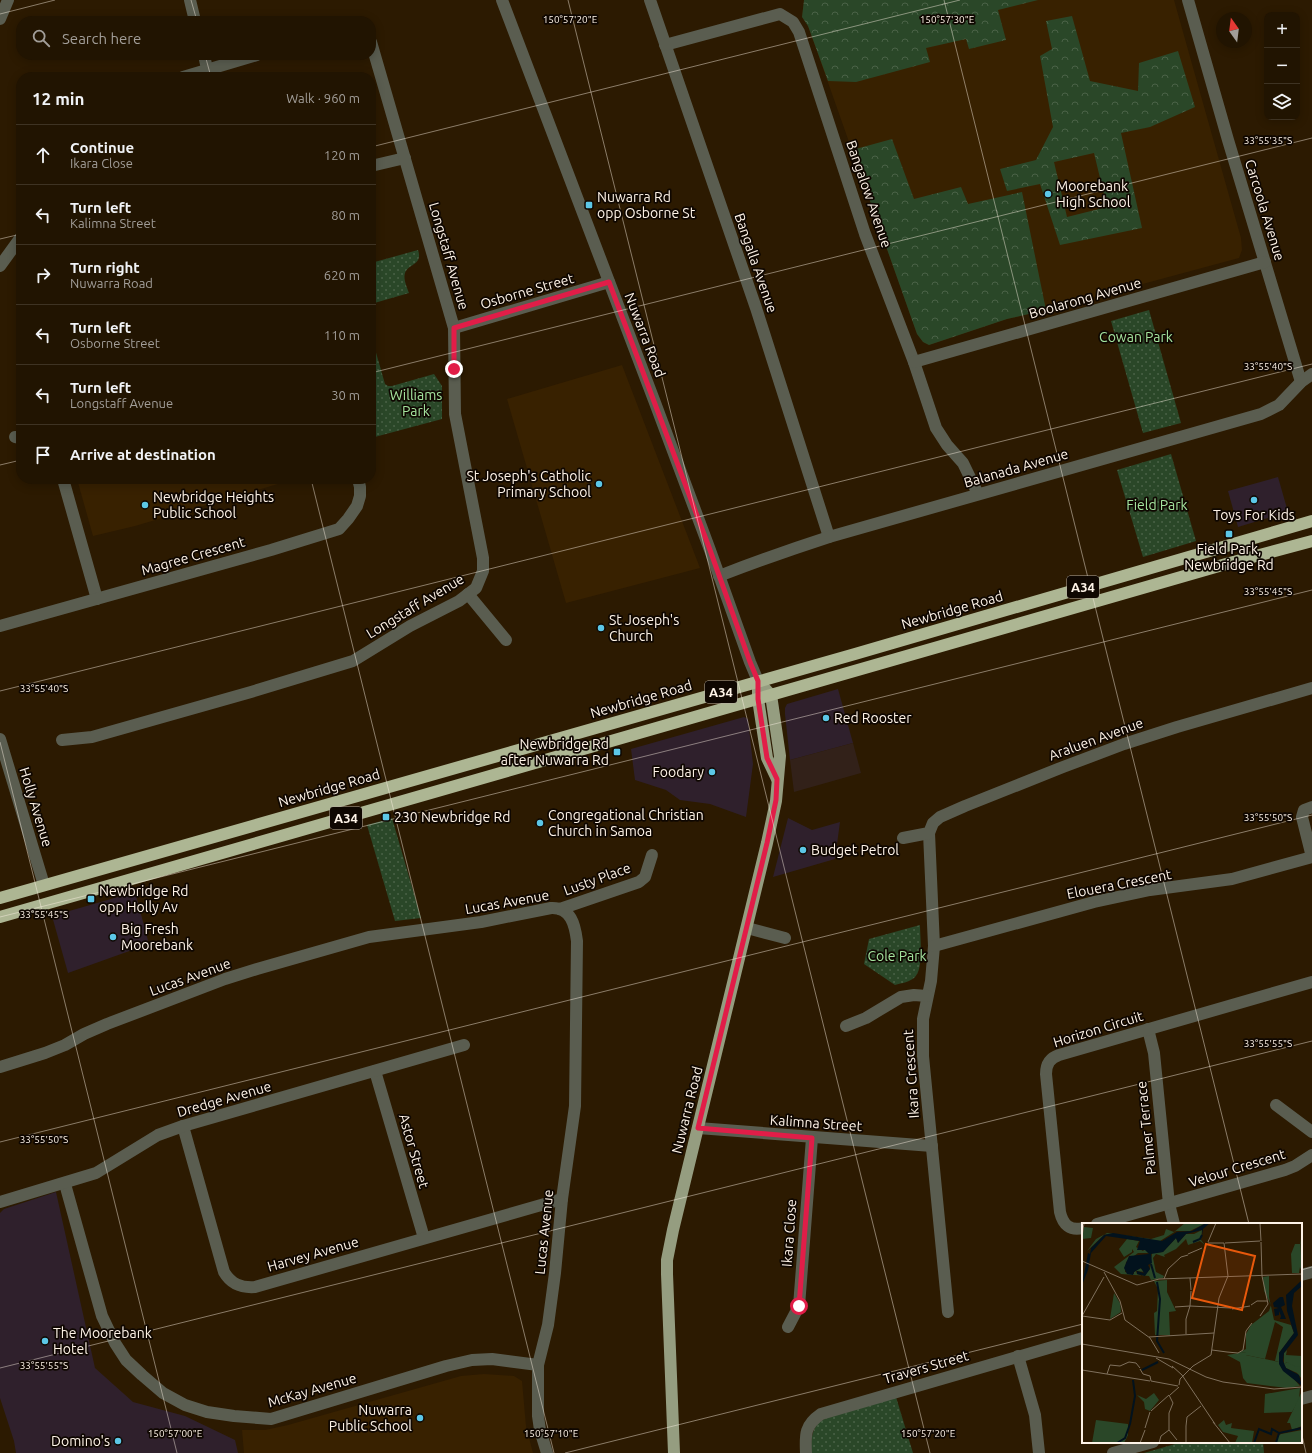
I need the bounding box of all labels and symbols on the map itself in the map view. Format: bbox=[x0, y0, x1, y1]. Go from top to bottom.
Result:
north arrow bbox=[1216, 12, 1252, 48]
text: 150°57'20"E bbox=[543, 14, 598, 25]
text: 150°57'30"E bbox=[920, 14, 975, 25]
text: 33°55'35"S bbox=[1244, 135, 1292, 146]
street label: Bangalow Avenue bbox=[843, 138, 895, 250]
street label: Carcoola Avenue bbox=[1242, 157, 1288, 263]
place label: Moorebank High School bbox=[1056, 178, 1131, 210]
place label: Nuwarra Rd opp Osborne St bbox=[597, 189, 696, 221]
marker: Moorebank High School bbox=[1043, 189, 1053, 199]
street label: Longstaff Avenue bbox=[426, 200, 472, 312]
marker: Nuwarra Rd opp Osborne St bbox=[584, 200, 594, 210]
street label: Bangalla Avenue bbox=[731, 211, 781, 315]
street label: Osborne Street bbox=[478, 270, 576, 312]
street label: Boolarong Avenue bbox=[1027, 274, 1143, 322]
street label: Nuwarra Road bbox=[622, 290, 668, 380]
park label: Cowan Park bbox=[1099, 329, 1173, 345]
route end bbox=[445, 360, 463, 378]
text: 33°55'40"S bbox=[1244, 361, 1292, 372]
park label: Williams Park bbox=[390, 387, 442, 419]
street label: Balanada Avenue bbox=[962, 445, 1070, 491]
place label: St Joseph's Catholic Primary School bbox=[467, 468, 591, 500]
marker: St Joseph's Catholic Primary School bbox=[594, 479, 604, 489]
place label: Newbridge Heights Public School bbox=[153, 489, 274, 521]
marker: Toys For Kids bbox=[1249, 495, 1259, 505]
park label: Field Park bbox=[1126, 497, 1188, 513]
marker: Newbridge Heights Public School bbox=[140, 500, 150, 510]
place label: Toys For Kids bbox=[1213, 507, 1295, 523]
marker: Field Park, Newbridge Rd bbox=[1224, 529, 1234, 539]
street label: Magree Crescent bbox=[139, 533, 247, 578]
place label: Field Park, Newbridge Rd bbox=[1184, 541, 1274, 573]
street label: Longstaff Avenue bbox=[363, 571, 467, 641]
road number: A34 bbox=[1067, 576, 1099, 598]
text: 33°55'45"S bbox=[1244, 586, 1292, 597]
street label: Newbridge Road bbox=[899, 588, 1005, 632]
place label: St Joseph's Church bbox=[609, 612, 679, 644]
marker: St Joseph's Church bbox=[596, 623, 606, 633]
street label: Newbridge Road bbox=[588, 677, 694, 721]
road number: A34 bbox=[705, 681, 737, 703]
text: 33°55'40"S bbox=[20, 683, 68, 694]
place label: Red Rooster bbox=[834, 710, 912, 726]
marker: Red Rooster bbox=[821, 713, 831, 723]
street label: Araluen Avenue bbox=[1047, 714, 1145, 764]
place label: Newbridge Rd after Nuwarra Rd bbox=[501, 736, 609, 768]
marker: Newbridge Rd after Nuwarra Rd bbox=[612, 747, 622, 757]
place label: Foodary bbox=[653, 764, 704, 780]
street label: Holly Avenue bbox=[16, 765, 56, 849]
street label: Newbridge Road bbox=[276, 766, 382, 810]
marker: Foodary bbox=[707, 767, 717, 777]
road number: A34 bbox=[330, 807, 362, 829]
place label: Congregational Christian Church in Samoa bbox=[548, 807, 704, 839]
place label: 230 Newbridge Rd bbox=[394, 809, 510, 825]
marker: 230 Newbridge Rd bbox=[381, 812, 391, 822]
text: 33°55'50"S bbox=[1244, 812, 1292, 823]
marker: Congregational Christian Church in Samoa bbox=[535, 818, 545, 828]
place label: Budget Petrol bbox=[811, 842, 899, 858]
marker: Budget Petrol bbox=[798, 845, 808, 855]
street label: Lusty Place bbox=[561, 859, 633, 899]
street label: Elouera Crescent bbox=[1065, 866, 1173, 902]
place label: Newbridge Rd opp Holly Av bbox=[99, 883, 189, 915]
street label: Lucas Avenue bbox=[464, 887, 550, 917]
marker: Newbridge Rd opp Holly Av bbox=[86, 894, 96, 904]
text: 33°55'45"S bbox=[20, 909, 68, 920]
place label: Big Fresh Moorebank bbox=[121, 921, 193, 953]
marker: Big Fresh Moorebank bbox=[108, 932, 118, 942]
park label: Cole Park bbox=[867, 948, 927, 964]
street label: Lucas Avenue bbox=[147, 955, 233, 999]
street label: Horizon Circuit bbox=[1051, 1008, 1145, 1050]
street label: Ikara Crescent bbox=[900, 1029, 922, 1119]
text: 33°55'55"S bbox=[1244, 1038, 1292, 1049]
street label: Nuwarra Road bbox=[668, 1065, 706, 1155]
street label: Dredge Avenue bbox=[175, 1078, 273, 1120]
street label: Palmer Terrace bbox=[1133, 1080, 1159, 1176]
street label: Astor Street bbox=[396, 1112, 432, 1191]
street label: Kalimna Street bbox=[769, 1112, 863, 1134]
text: 33°55'50"S bbox=[20, 1134, 68, 1145]
street label: Velour Crescent bbox=[1187, 1146, 1288, 1190]
street label: Lucas Avenue bbox=[532, 1189, 556, 1275]
street label: Ikara Close bbox=[779, 1199, 799, 1267]
inset map bbox=[1082, 1223, 1302, 1443]
street label: Harvey Avenue bbox=[266, 1233, 360, 1275]
route start bbox=[790, 1297, 808, 1315]
place label: The Moorebank Hotel bbox=[53, 1325, 152, 1357]
marker: The Moorebank Hotel bbox=[40, 1336, 50, 1346]
street label: Travers Street bbox=[881, 1347, 971, 1387]
text: 33°55'55"S bbox=[20, 1360, 68, 1371]
street label: McKay Avenue bbox=[266, 1370, 358, 1410]
place label: Nuwarra Public School bbox=[329, 1402, 412, 1434]
marker: Nuwarra Public School bbox=[415, 1413, 425, 1423]
text: 150°57'00"E bbox=[148, 1428, 203, 1439]
text: 150°57'10"E bbox=[524, 1428, 579, 1439]
text: 150°57'20"E bbox=[901, 1428, 956, 1439]
place label: Domino's bbox=[51, 1433, 110, 1449]
marker: Domino's bbox=[113, 1436, 123, 1446]

